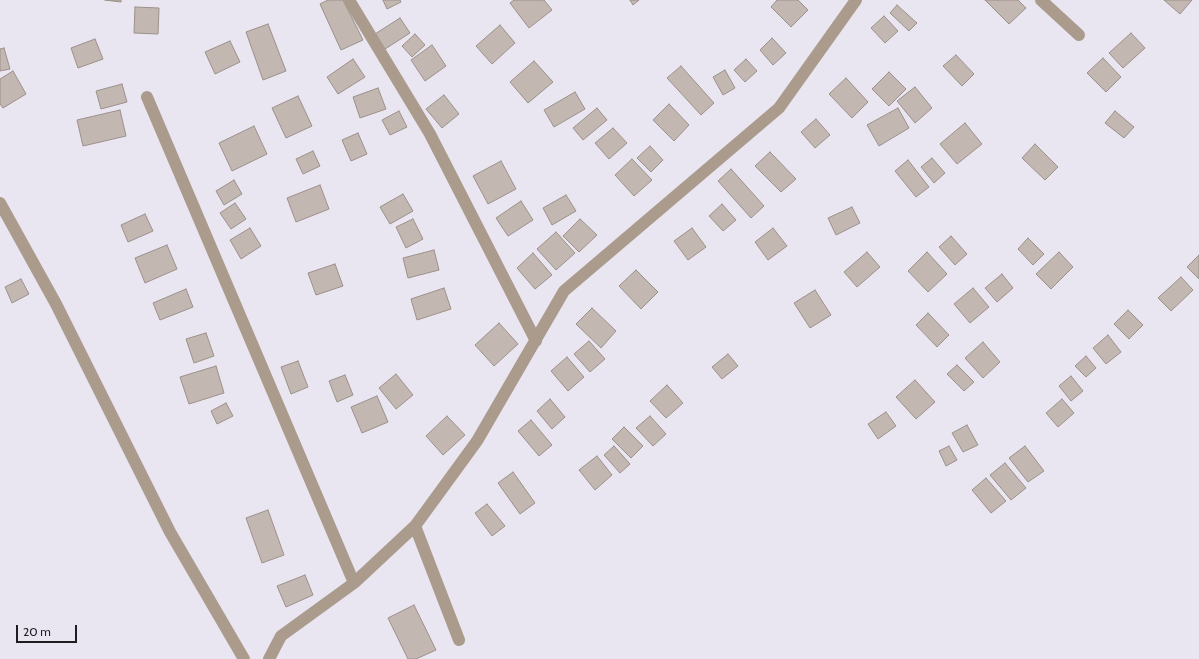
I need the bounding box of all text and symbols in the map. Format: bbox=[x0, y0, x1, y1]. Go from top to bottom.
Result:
scale bar bbox=[18, 617, 79, 643]
text: 20 m bbox=[23, 624, 51, 639]

